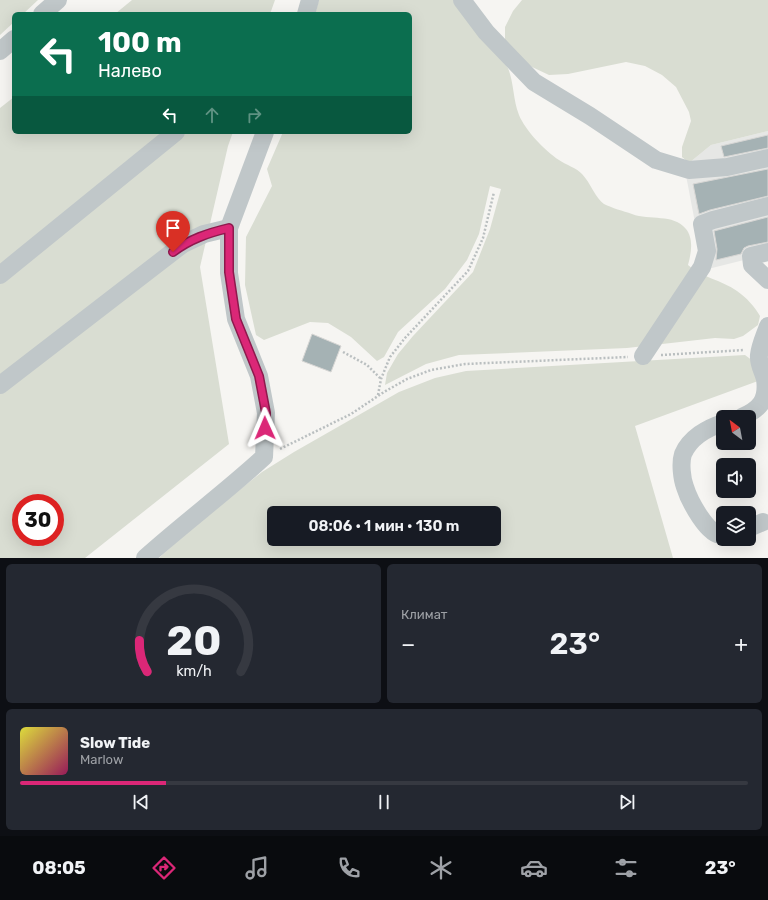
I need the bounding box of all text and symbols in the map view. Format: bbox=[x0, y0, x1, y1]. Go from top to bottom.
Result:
text: 100 m bbox=[98, 26, 182, 59]
icon: left bbox=[32, 28, 84, 80]
text: Налево bbox=[98, 60, 162, 82]
icon: left bbox=[159, 104, 181, 126]
icon: ahead bbox=[201, 104, 223, 126]
icon: right bbox=[243, 104, 265, 126]
pin bbox=[156, 211, 190, 252]
icon: arrive bbox=[162, 217, 184, 239]
position arrow bbox=[244, 407, 286, 449]
north arrow bbox=[716, 410, 756, 450]
map controls bbox=[716, 410, 756, 546]
button: sound bbox=[716, 458, 756, 498]
speed limit sign: 30 bbox=[12, 494, 64, 546]
button: layers bbox=[716, 506, 756, 546]
text: 08:06 · 1 мин · 130 m bbox=[309, 517, 459, 535]
text: Климат bbox=[401, 607, 447, 622]
text: 20 bbox=[166, 615, 221, 664]
text: 23° bbox=[550, 626, 600, 662]
text: − bbox=[401, 631, 415, 658]
text: + bbox=[734, 631, 748, 658]
text: km/h bbox=[176, 662, 211, 679]
text: Slow Tide bbox=[80, 734, 150, 752]
text: Marlow bbox=[80, 752, 123, 767]
icon: previous bbox=[130, 791, 152, 813]
icon: pause bbox=[373, 791, 395, 813]
icon: next bbox=[616, 791, 638, 813]
icon: directions bbox=[150, 854, 178, 882]
icon: music bbox=[243, 854, 271, 882]
icon: phone bbox=[335, 854, 363, 882]
icon: climate bbox=[427, 854, 455, 882]
icon: car bbox=[520, 854, 548, 882]
icon: filters bbox=[612, 854, 640, 882]
text: 08:05 bbox=[32, 857, 86, 879]
text: 23° bbox=[705, 857, 736, 879]

